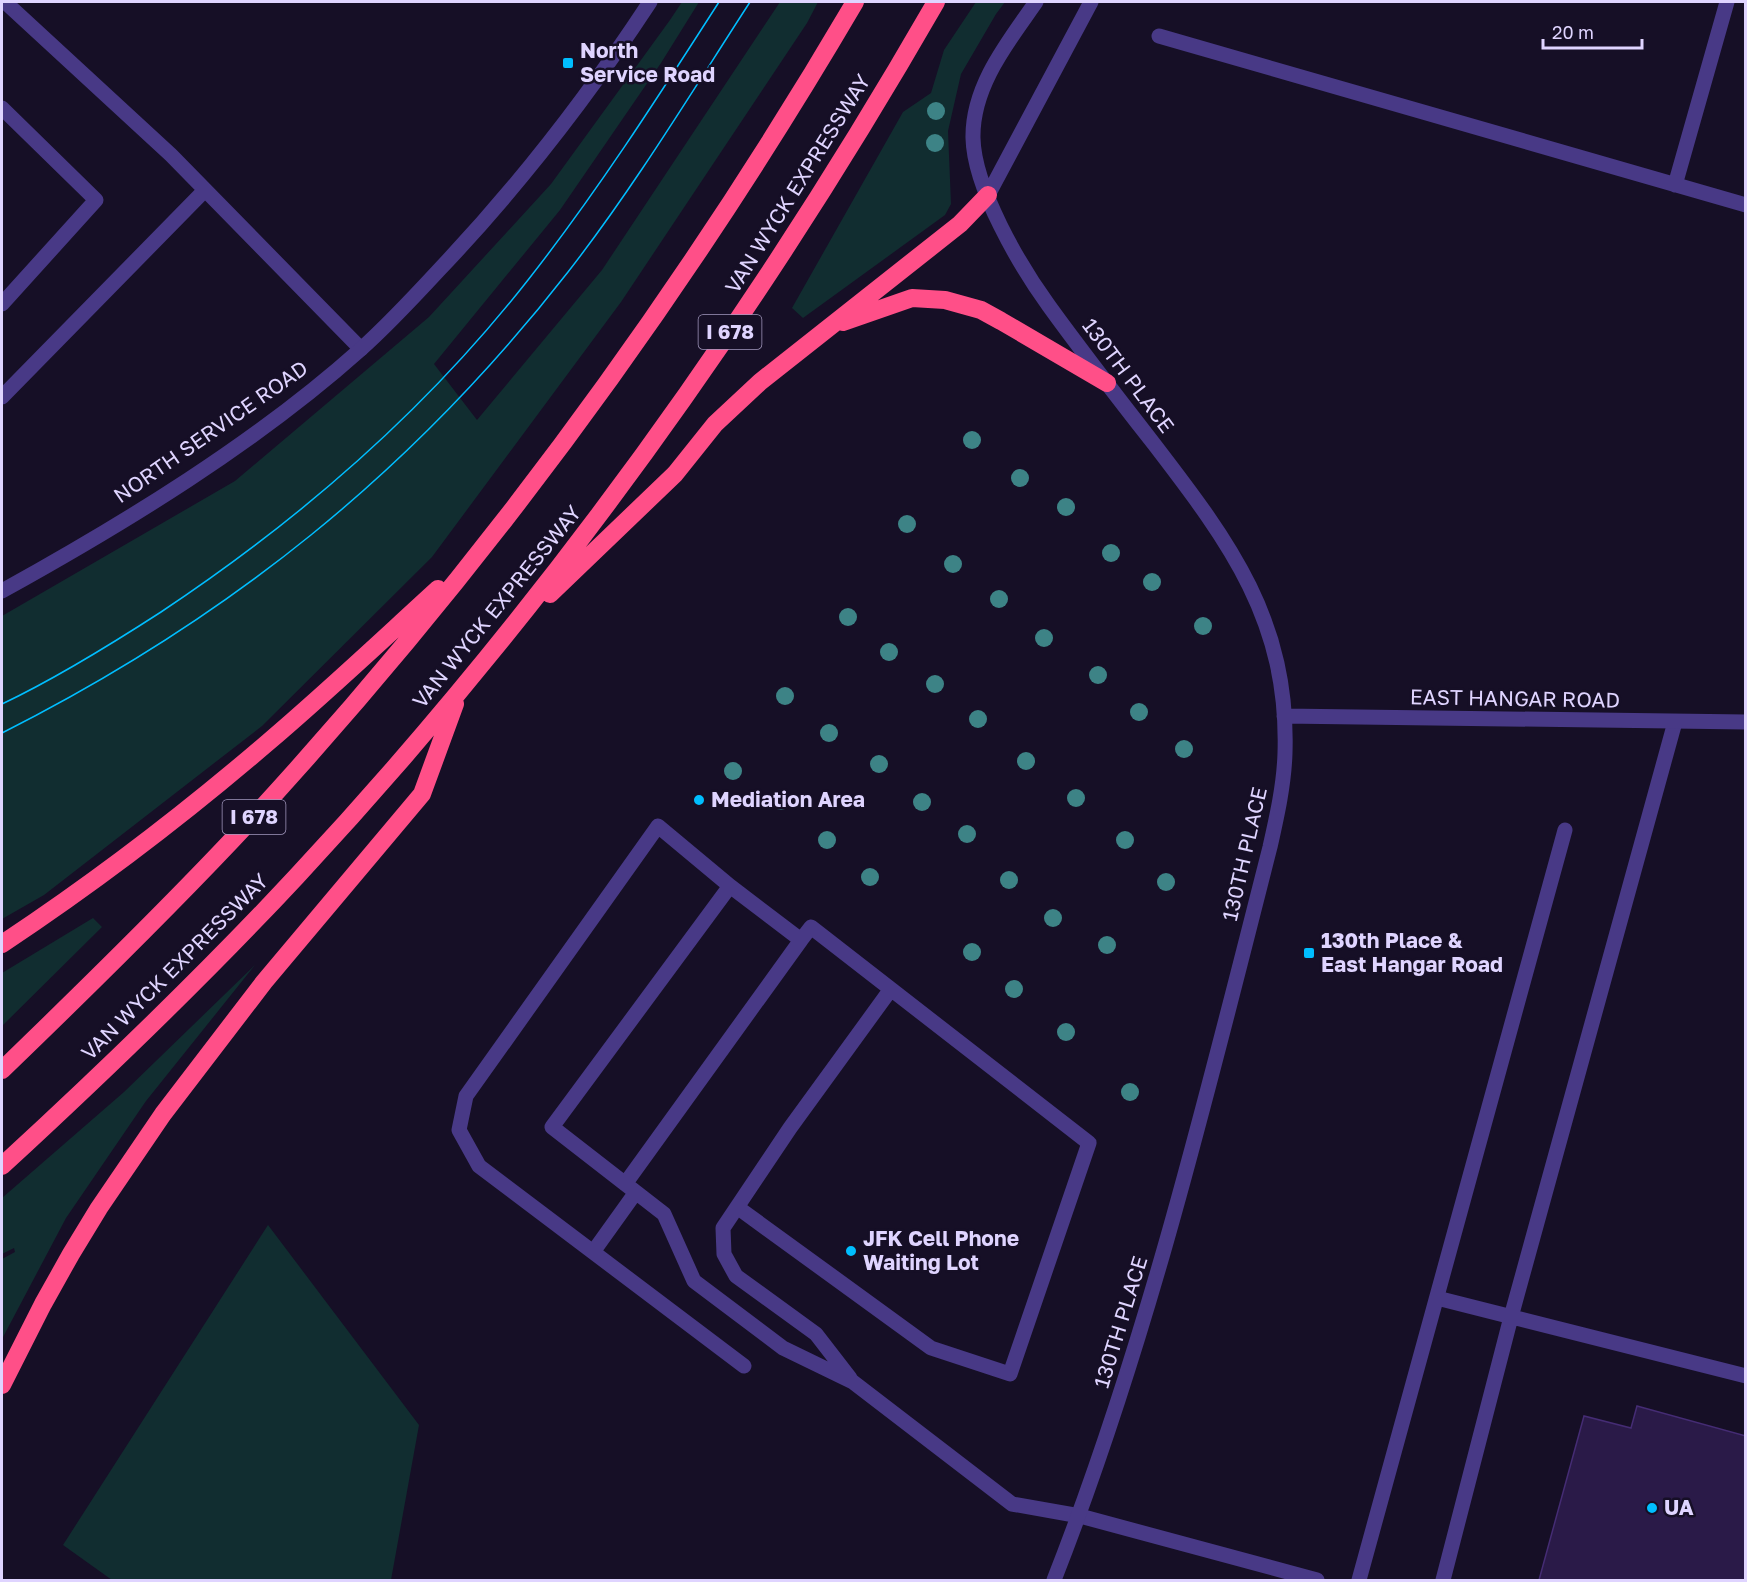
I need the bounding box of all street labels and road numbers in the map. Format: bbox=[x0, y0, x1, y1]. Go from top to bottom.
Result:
street label: VAN WYCK EXPRESSWAY bbox=[719, 69, 876, 298]
street label: 130TH PLACE bbox=[1077, 313, 1180, 438]
road number: I 678 bbox=[698, 315, 762, 349]
street label: NORTH SERVICE ROAD bbox=[108, 354, 313, 508]
street label: VAN WYCK EXPRESSWAY bbox=[406, 499, 586, 713]
street label: EAST HANGAR ROAD bbox=[1410, 683, 1620, 713]
street label: 130TH PLACE bbox=[1216, 784, 1272, 923]
road number: I 678 bbox=[222, 800, 286, 834]
street label: VAN WYCK EXPRESSWAY bbox=[76, 867, 273, 1065]
street label: 130TH PLACE bbox=[1088, 1252, 1152, 1391]

